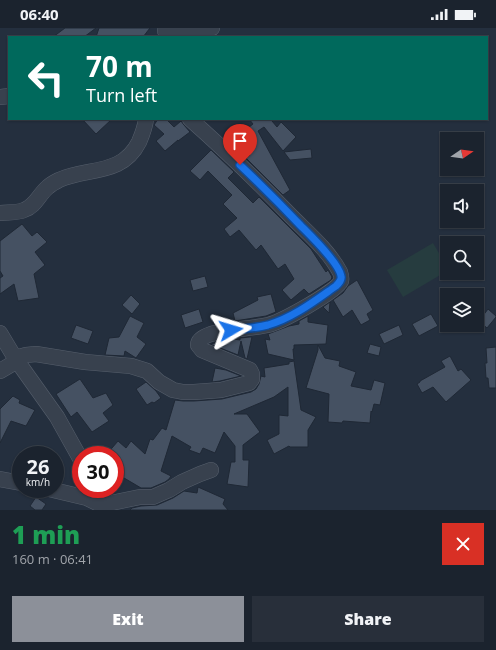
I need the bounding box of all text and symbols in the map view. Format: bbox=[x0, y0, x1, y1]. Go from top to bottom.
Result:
text: 06:40 bbox=[20, 4, 59, 24]
text: 70 m bbox=[86, 47, 153, 85]
icon: left bbox=[20, 52, 72, 104]
text: Turn left bbox=[86, 83, 157, 107]
pin bbox=[223, 124, 257, 165]
icon: arrive bbox=[229, 130, 251, 152]
north arrow bbox=[440, 132, 484, 176]
map controls bbox=[440, 132, 484, 332]
button: sound bbox=[440, 184, 484, 228]
button: search bbox=[440, 236, 484, 280]
button: layers bbox=[440, 288, 484, 332]
position arrow bbox=[210, 309, 252, 351]
speed limit sign: 30 bbox=[72, 446, 124, 498]
text: 26 bbox=[27, 453, 49, 480]
text: km/h bbox=[26, 475, 50, 489]
text: 1 min bbox=[12, 518, 80, 551]
button: close bbox=[442, 523, 484, 565]
text: 160 m · 06:41 bbox=[12, 550, 93, 568]
button: Exit bbox=[12, 596, 244, 642]
button: Share bbox=[252, 596, 484, 642]

